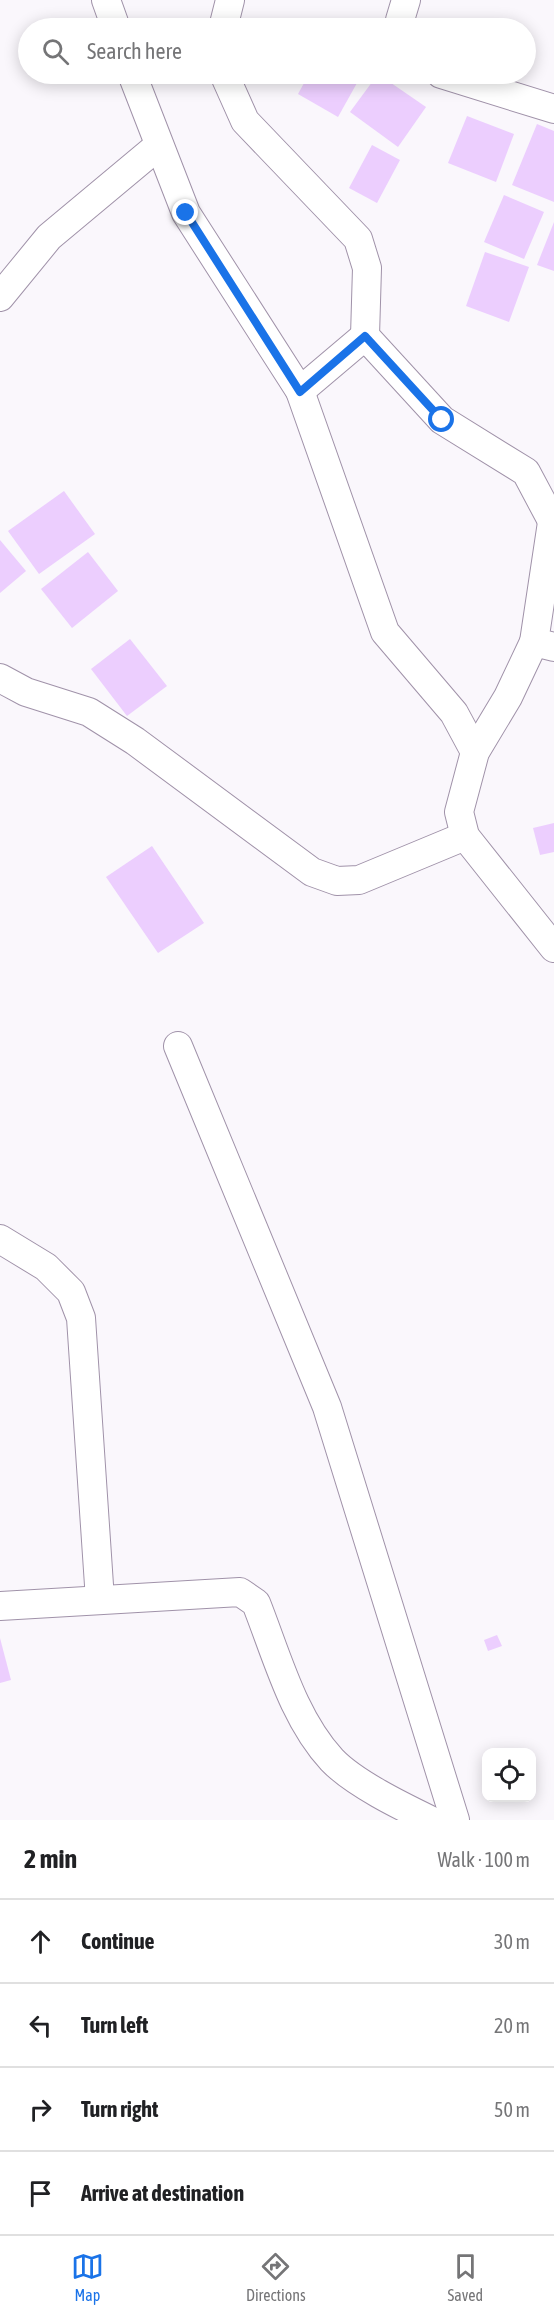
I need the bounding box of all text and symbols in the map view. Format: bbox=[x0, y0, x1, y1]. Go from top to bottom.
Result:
search box bbox=[18, 18, 536, 84]
icon: search bbox=[39, 35, 72, 68]
text: Search here bbox=[87, 38, 182, 64]
route end bbox=[172, 199, 198, 225]
route start bbox=[428, 406, 454, 432]
map controls bbox=[482, 1748, 536, 1802]
button: locate bbox=[482, 1748, 536, 1802]
text: 2 min bbox=[24, 1844, 77, 1874]
text: Walk · 100 m bbox=[438, 1848, 530, 1871]
icon: ahead bbox=[24, 1925, 57, 1958]
text: Continue bbox=[81, 1928, 155, 1954]
text: 30 m bbox=[494, 1930, 530, 1953]
icon: left bbox=[24, 2009, 57, 2042]
text: Turn left bbox=[81, 2012, 148, 2038]
text: 20 m bbox=[494, 2014, 530, 2037]
icon: right bbox=[24, 2093, 57, 2126]
text: Turn right bbox=[81, 2096, 158, 2122]
text: 50 m bbox=[494, 2098, 530, 2121]
icon: arrive bbox=[24, 2177, 57, 2210]
text: Arrive at destination bbox=[81, 2180, 244, 2206]
tab: Map bbox=[71, 2250, 104, 2304]
tab: Directions bbox=[246, 2250, 306, 2304]
tab: Saved bbox=[448, 2250, 483, 2304]

